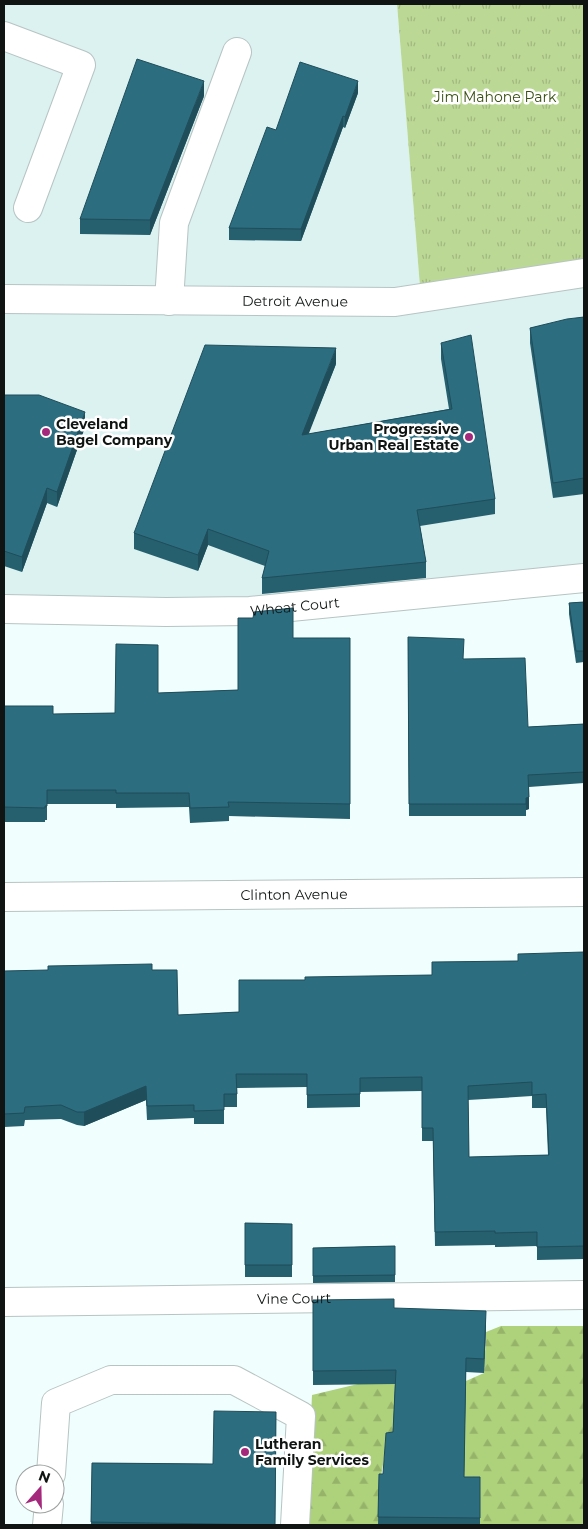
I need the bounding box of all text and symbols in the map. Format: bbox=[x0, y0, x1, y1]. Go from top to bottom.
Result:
park label: Jim Mahone Park bbox=[433, 88, 557, 106]
street label: Detroit Avenue bbox=[242, 292, 348, 311]
place label: Cleveland Bagel Company bbox=[56, 415, 173, 449]
place label: Progressive Urban Real Estate bbox=[329, 420, 459, 454]
marker: Cleveland Bagel Company bbox=[40, 426, 52, 438]
marker: Progressive Urban Real Estate bbox=[463, 431, 475, 443]
street label: Wheat Court bbox=[249, 593, 341, 620]
street label: Clinton Avenue bbox=[240, 885, 348, 904]
street label: Vine Court bbox=[257, 1289, 332, 1308]
place label: Lutheran Family Services bbox=[255, 1435, 369, 1469]
marker: Lutheran Family Services bbox=[239, 1446, 251, 1458]
north arrow bbox=[15, 1464, 65, 1514]
text: N bbox=[36, 1466, 53, 1487]

